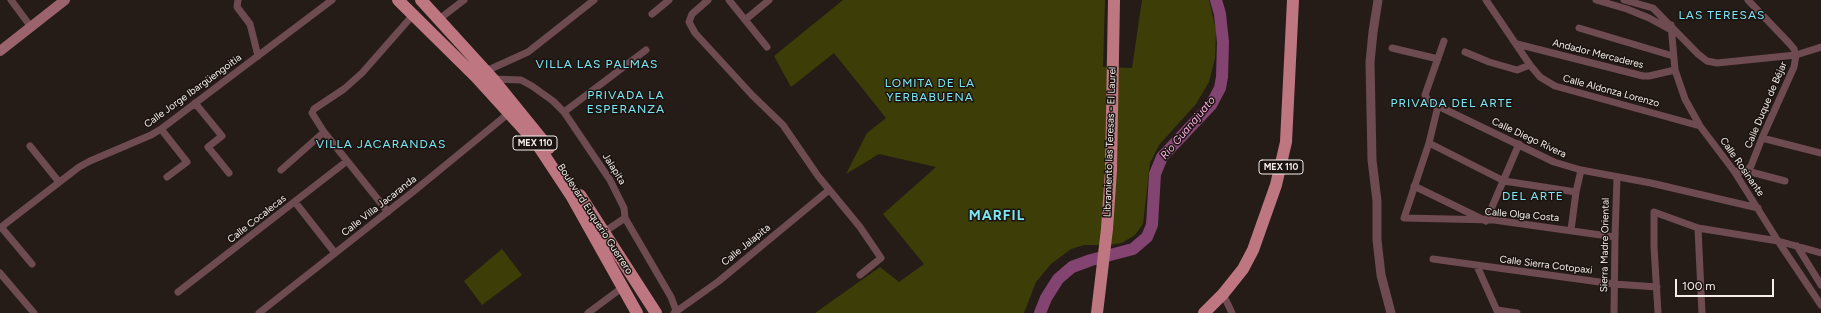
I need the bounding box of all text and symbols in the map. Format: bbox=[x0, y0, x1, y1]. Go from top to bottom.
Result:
district label: LAS TERESAS bbox=[1679, 8, 1765, 22]
street label: Andador Mercaderes bbox=[1551, 37, 1645, 71]
street label: Calle Jorge Ibargüengoitia bbox=[142, 52, 244, 130]
district label: VILLA LAS PALMAS bbox=[536, 57, 658, 71]
street label: Calle Duque de Béjar bbox=[1742, 60, 1790, 150]
street label: Libramiento las Teresas - El Laurel bbox=[1101, 67, 1119, 217]
street label: Calle Aldonza Lorenzo bbox=[1561, 72, 1661, 110]
district label: LOMITA DE LA YERBABUENA bbox=[885, 76, 975, 104]
district label: PRIVADA LA ESPERANZA bbox=[587, 88, 665, 116]
water label: Rio Guanajuato bbox=[1158, 94, 1218, 162]
district label: PRIVADA DEL ARTE bbox=[1391, 96, 1513, 110]
street label: Calle Diego Rivera bbox=[1490, 115, 1568, 161]
street label: Calle Rosinante bbox=[1717, 135, 1767, 199]
road number: MEX 110 bbox=[513, 136, 557, 150]
district label: VILLA JACARANDAS bbox=[316, 137, 446, 151]
street label: Jalapita bbox=[600, 151, 628, 187]
road number: MEX 110 bbox=[1259, 160, 1303, 174]
street label: Boulevard Euquerio Guerrero bbox=[555, 162, 635, 276]
street label: Calle Villa Jacaranda bbox=[339, 173, 419, 239]
district label: DEL ARTE bbox=[1502, 189, 1564, 203]
street label: Calle Cocalecas bbox=[225, 192, 289, 246]
street label: Sierra Madre Oriental bbox=[1598, 198, 1612, 292]
street label: Calle Olga Costa bbox=[1484, 206, 1560, 224]
district label: MARFIL bbox=[969, 208, 1025, 224]
street label: Calle Jalapita bbox=[719, 222, 773, 268]
street label: Calle Sierra Cotopaxi bbox=[1499, 253, 1593, 277]
scale bar bbox=[1677, 271, 1776, 297]
text: 100 m bbox=[1682, 279, 1716, 293]

